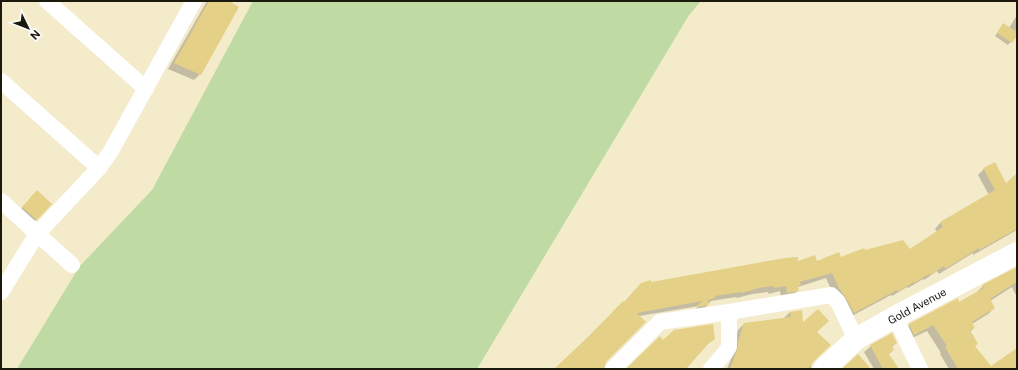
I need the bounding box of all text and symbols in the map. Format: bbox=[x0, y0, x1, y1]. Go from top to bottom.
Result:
north arrow bbox=[8, 8, 48, 48]
text: N bbox=[28, 28, 43, 42]
street label: Gold Avenue bbox=[886, 286, 948, 326]

